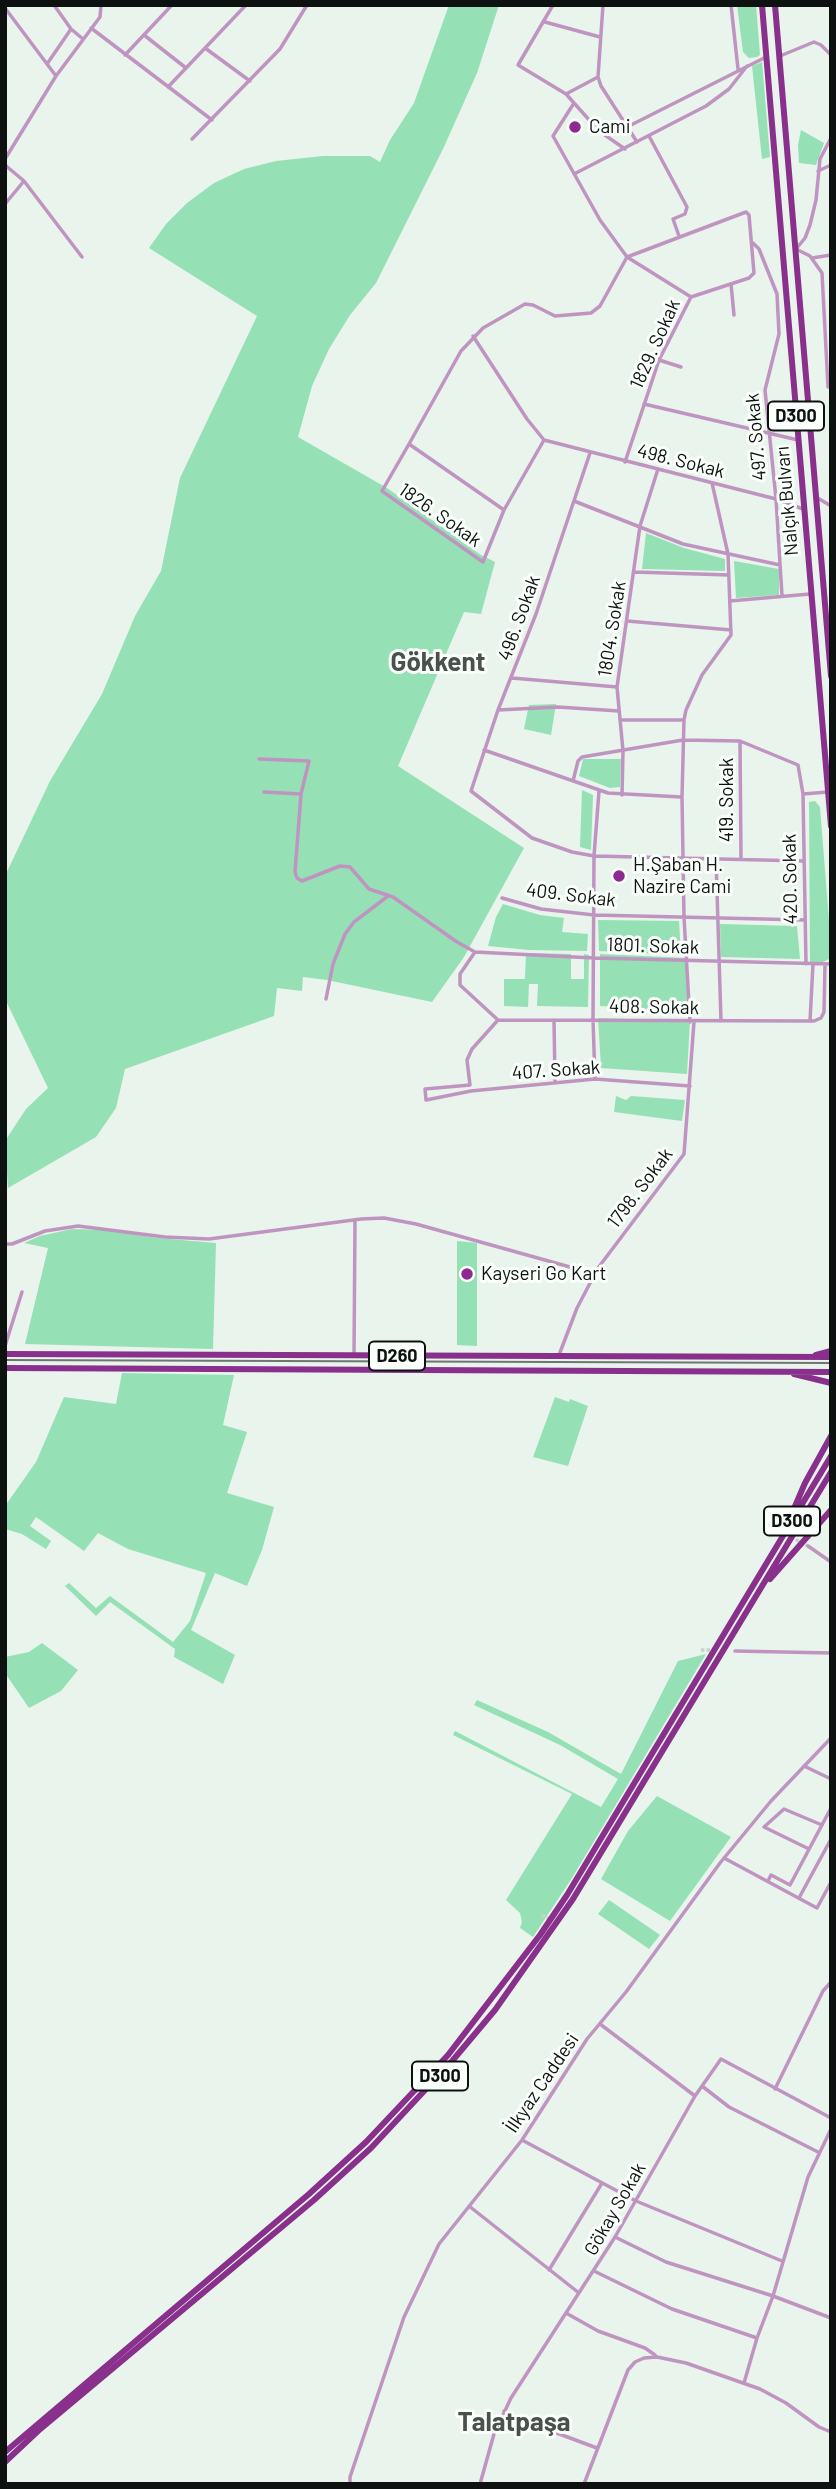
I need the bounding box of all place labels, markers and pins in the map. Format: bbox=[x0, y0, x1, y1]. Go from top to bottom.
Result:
place label: Cami bbox=[589, 116, 631, 138]
marker: Cami bbox=[567, 119, 583, 135]
place label: H.Şaban H. Nazire Cami bbox=[633, 854, 731, 898]
marker: H.Şaban H. Nazire Cami bbox=[611, 868, 627, 884]
place label: Kayseri Go Kart bbox=[481, 1263, 606, 1285]
marker: Kayseri Go Kart bbox=[459, 1266, 475, 1282]

